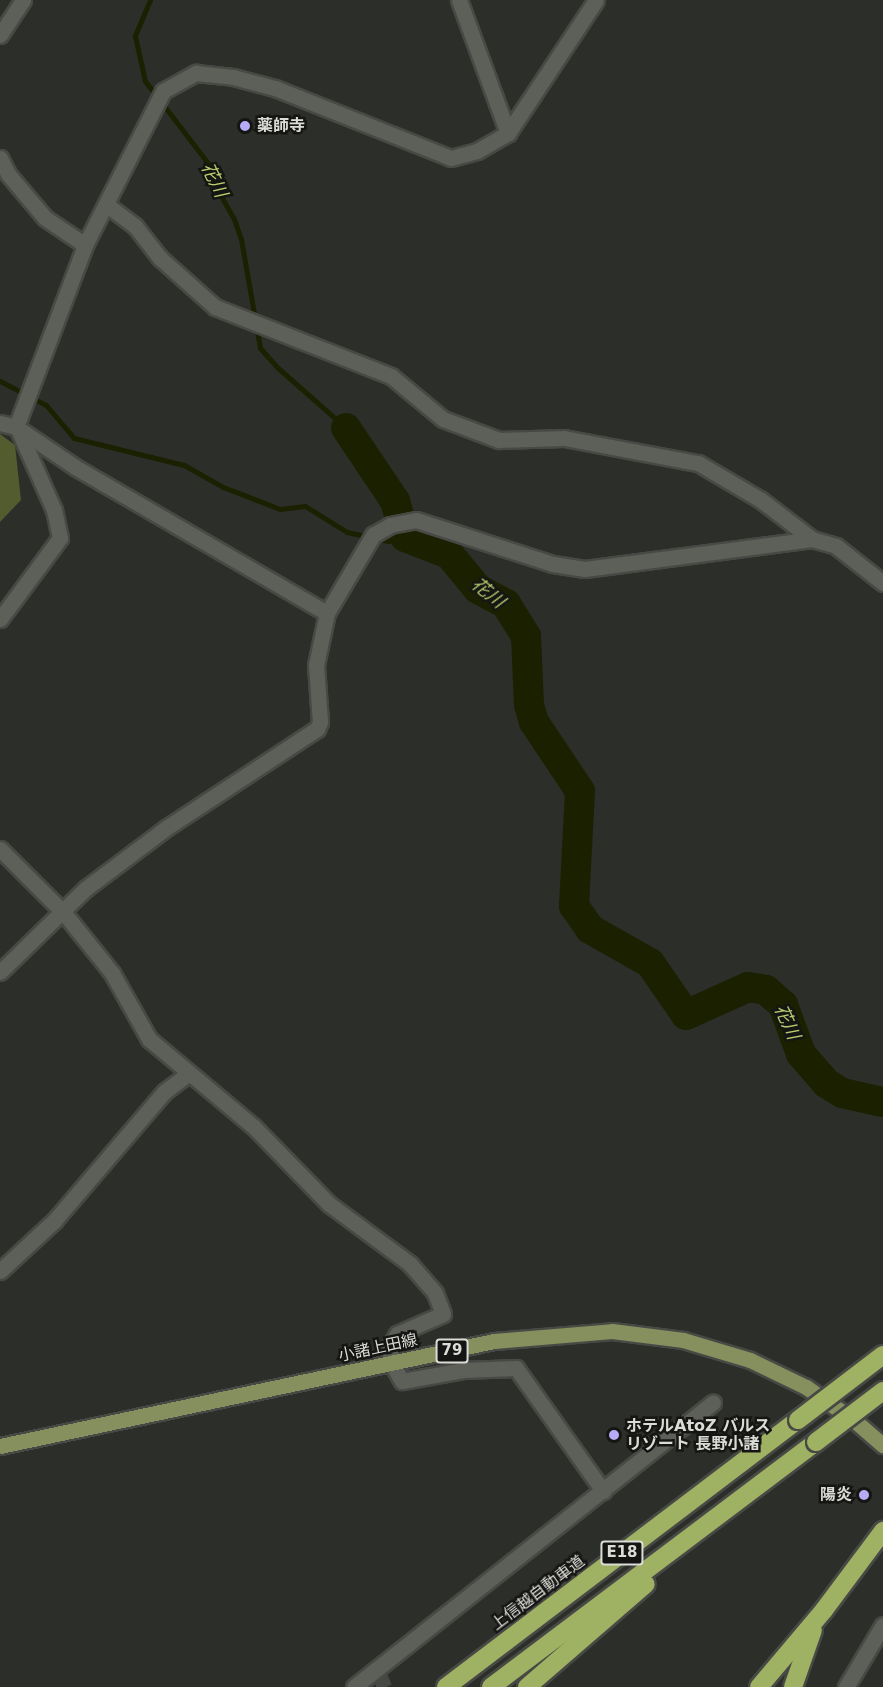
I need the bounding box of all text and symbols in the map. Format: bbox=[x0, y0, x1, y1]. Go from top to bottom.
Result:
place label: 薬師寺 bbox=[257, 116, 305, 136]
marker: 薬師寺 bbox=[238, 119, 252, 133]
water label: 花川 bbox=[196, 159, 232, 201]
water label: 花川 bbox=[467, 573, 509, 613]
water label: 花川 bbox=[770, 1001, 804, 1043]
street label: 小諸上田線 bbox=[337, 1330, 419, 1366]
road number: 79 bbox=[436, 1339, 468, 1363]
place label: ホテルAtoZ バルス リゾート 長野小諸 bbox=[626, 1416, 770, 1454]
marker: ホテルAtoZ バルス リゾート 長野小諸 bbox=[607, 1428, 621, 1442]
place label: 陽炎 bbox=[820, 1485, 852, 1505]
marker: 陽炎 bbox=[857, 1488, 871, 1502]
road number: E18 bbox=[600, 1541, 644, 1565]
street label: 上信越自動車道 bbox=[487, 1552, 589, 1634]

